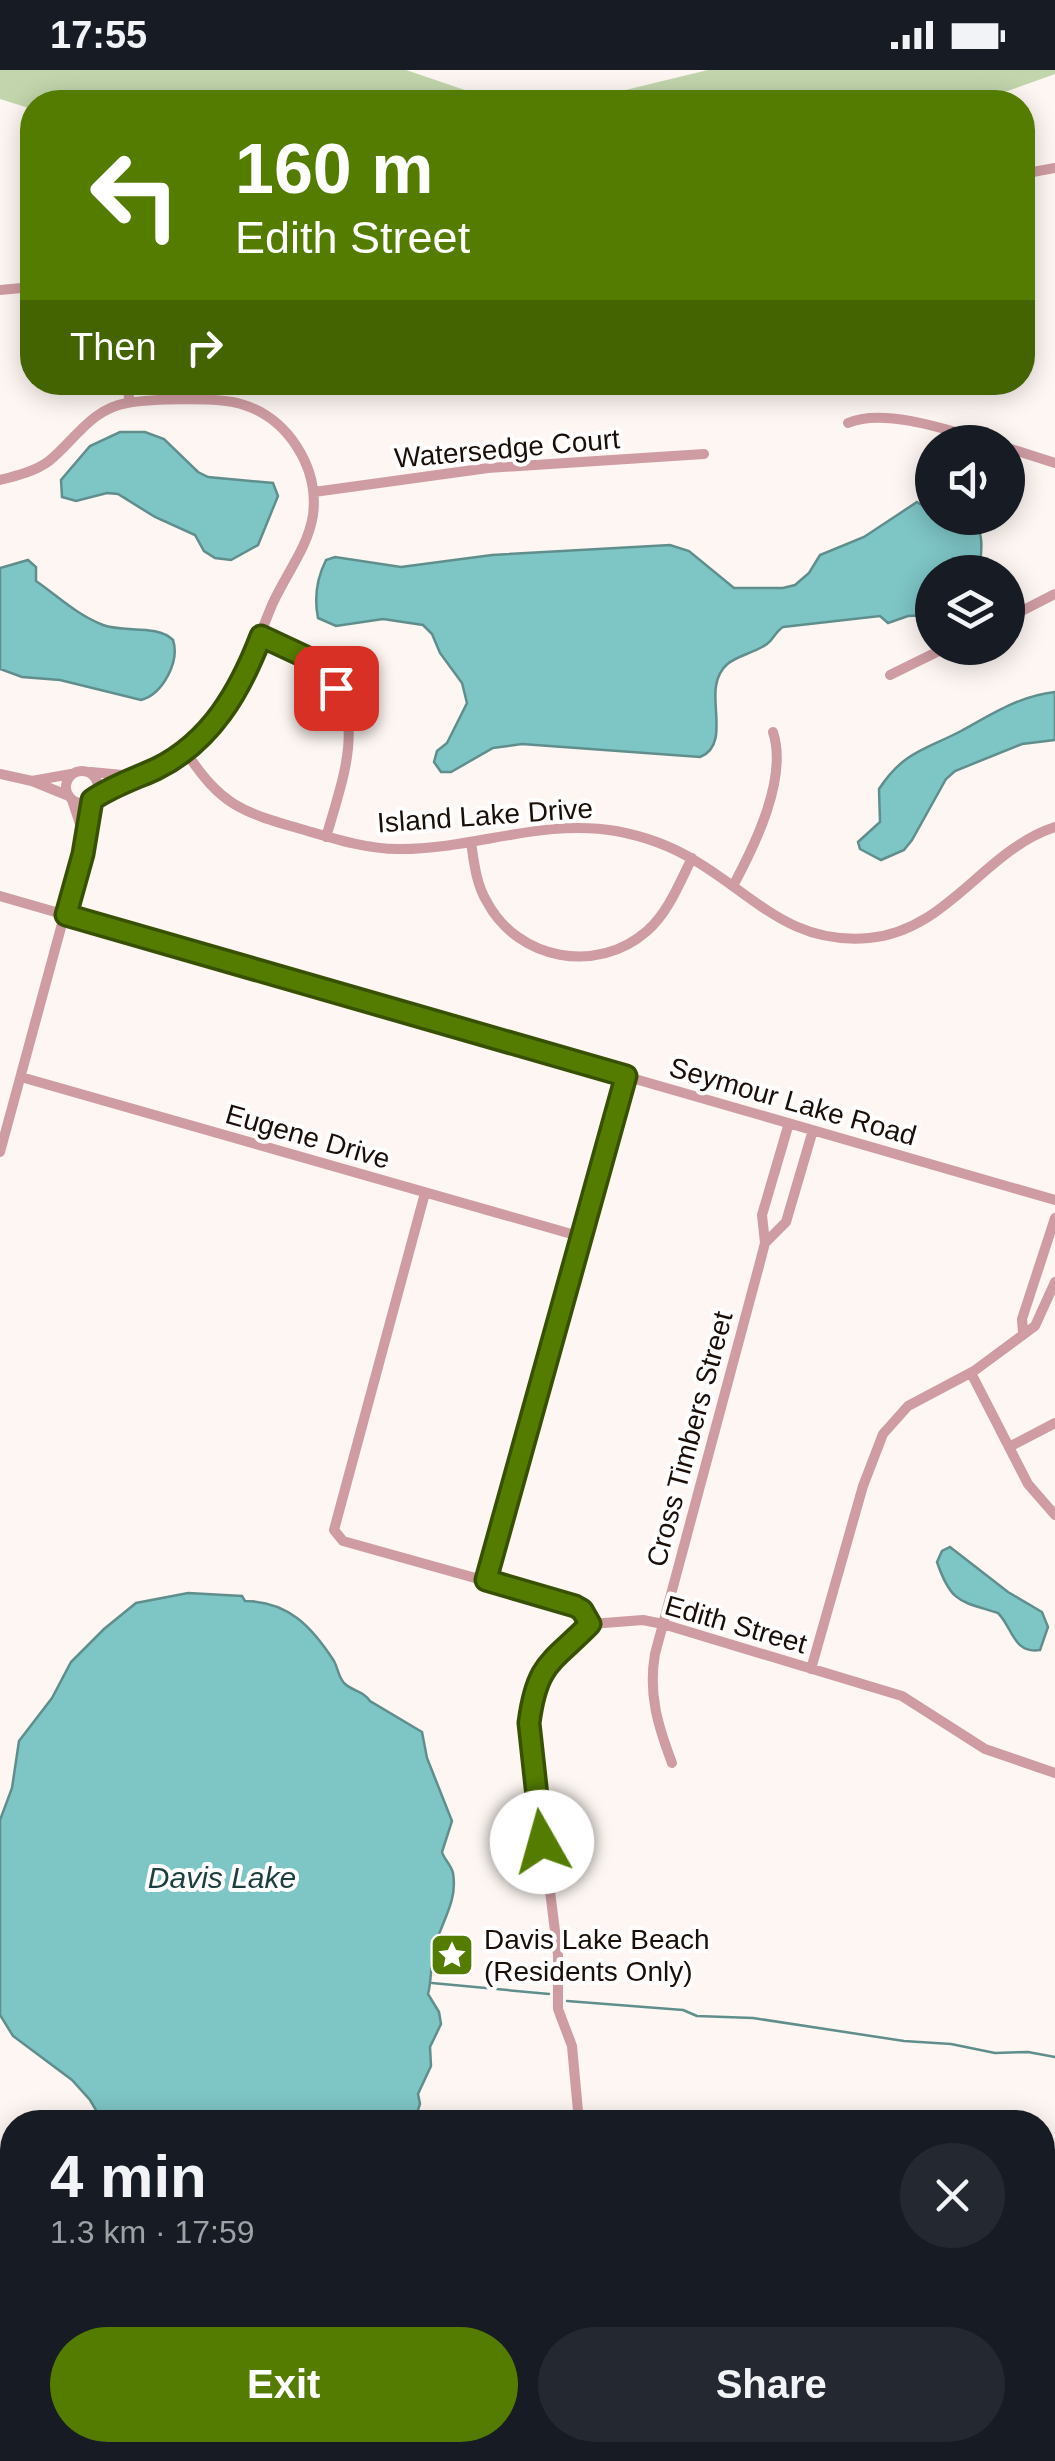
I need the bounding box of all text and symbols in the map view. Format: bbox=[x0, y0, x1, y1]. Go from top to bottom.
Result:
text: 17:55 bbox=[50, 14, 147, 56]
icon: left bbox=[70, 130, 200, 260]
text: 160 m bbox=[235, 130, 433, 208]
text: Edith Street bbox=[235, 212, 470, 263]
icon: right bbox=[177, 320, 232, 375]
text: Then bbox=[70, 326, 157, 368]
street label: Watersedge Court bbox=[393, 423, 621, 474]
map controls bbox=[915, 425, 1025, 665]
button: sound bbox=[915, 425, 1025, 535]
button: layers bbox=[915, 555, 1025, 665]
pin bbox=[294, 646, 379, 731]
icon: arrive bbox=[309, 661, 364, 716]
street label: Island Lake Drive bbox=[376, 792, 594, 839]
street label: Seymour Lake Road bbox=[666, 1051, 920, 1152]
street label: Eugene Drive bbox=[222, 1098, 394, 1175]
street label: Cross Timbers Street bbox=[640, 1308, 739, 1570]
street label: Edith Street bbox=[661, 1589, 811, 1660]
position arrow bbox=[490, 1790, 594, 1894]
water label: Davis Lake bbox=[148, 1861, 296, 1894]
place label: Davis Lake Beach (Residents Only) bbox=[484, 1924, 710, 1987]
place icon: Davis Lake Beach (Residents Only) bbox=[429, 1932, 475, 1978]
text: 4 min bbox=[50, 2143, 207, 2210]
button: close bbox=[900, 2143, 1005, 2248]
text: 1.3 km · 17:59 bbox=[50, 2214, 255, 2250]
button: Exit bbox=[50, 2327, 518, 2442]
button: Share bbox=[538, 2327, 1005, 2442]

